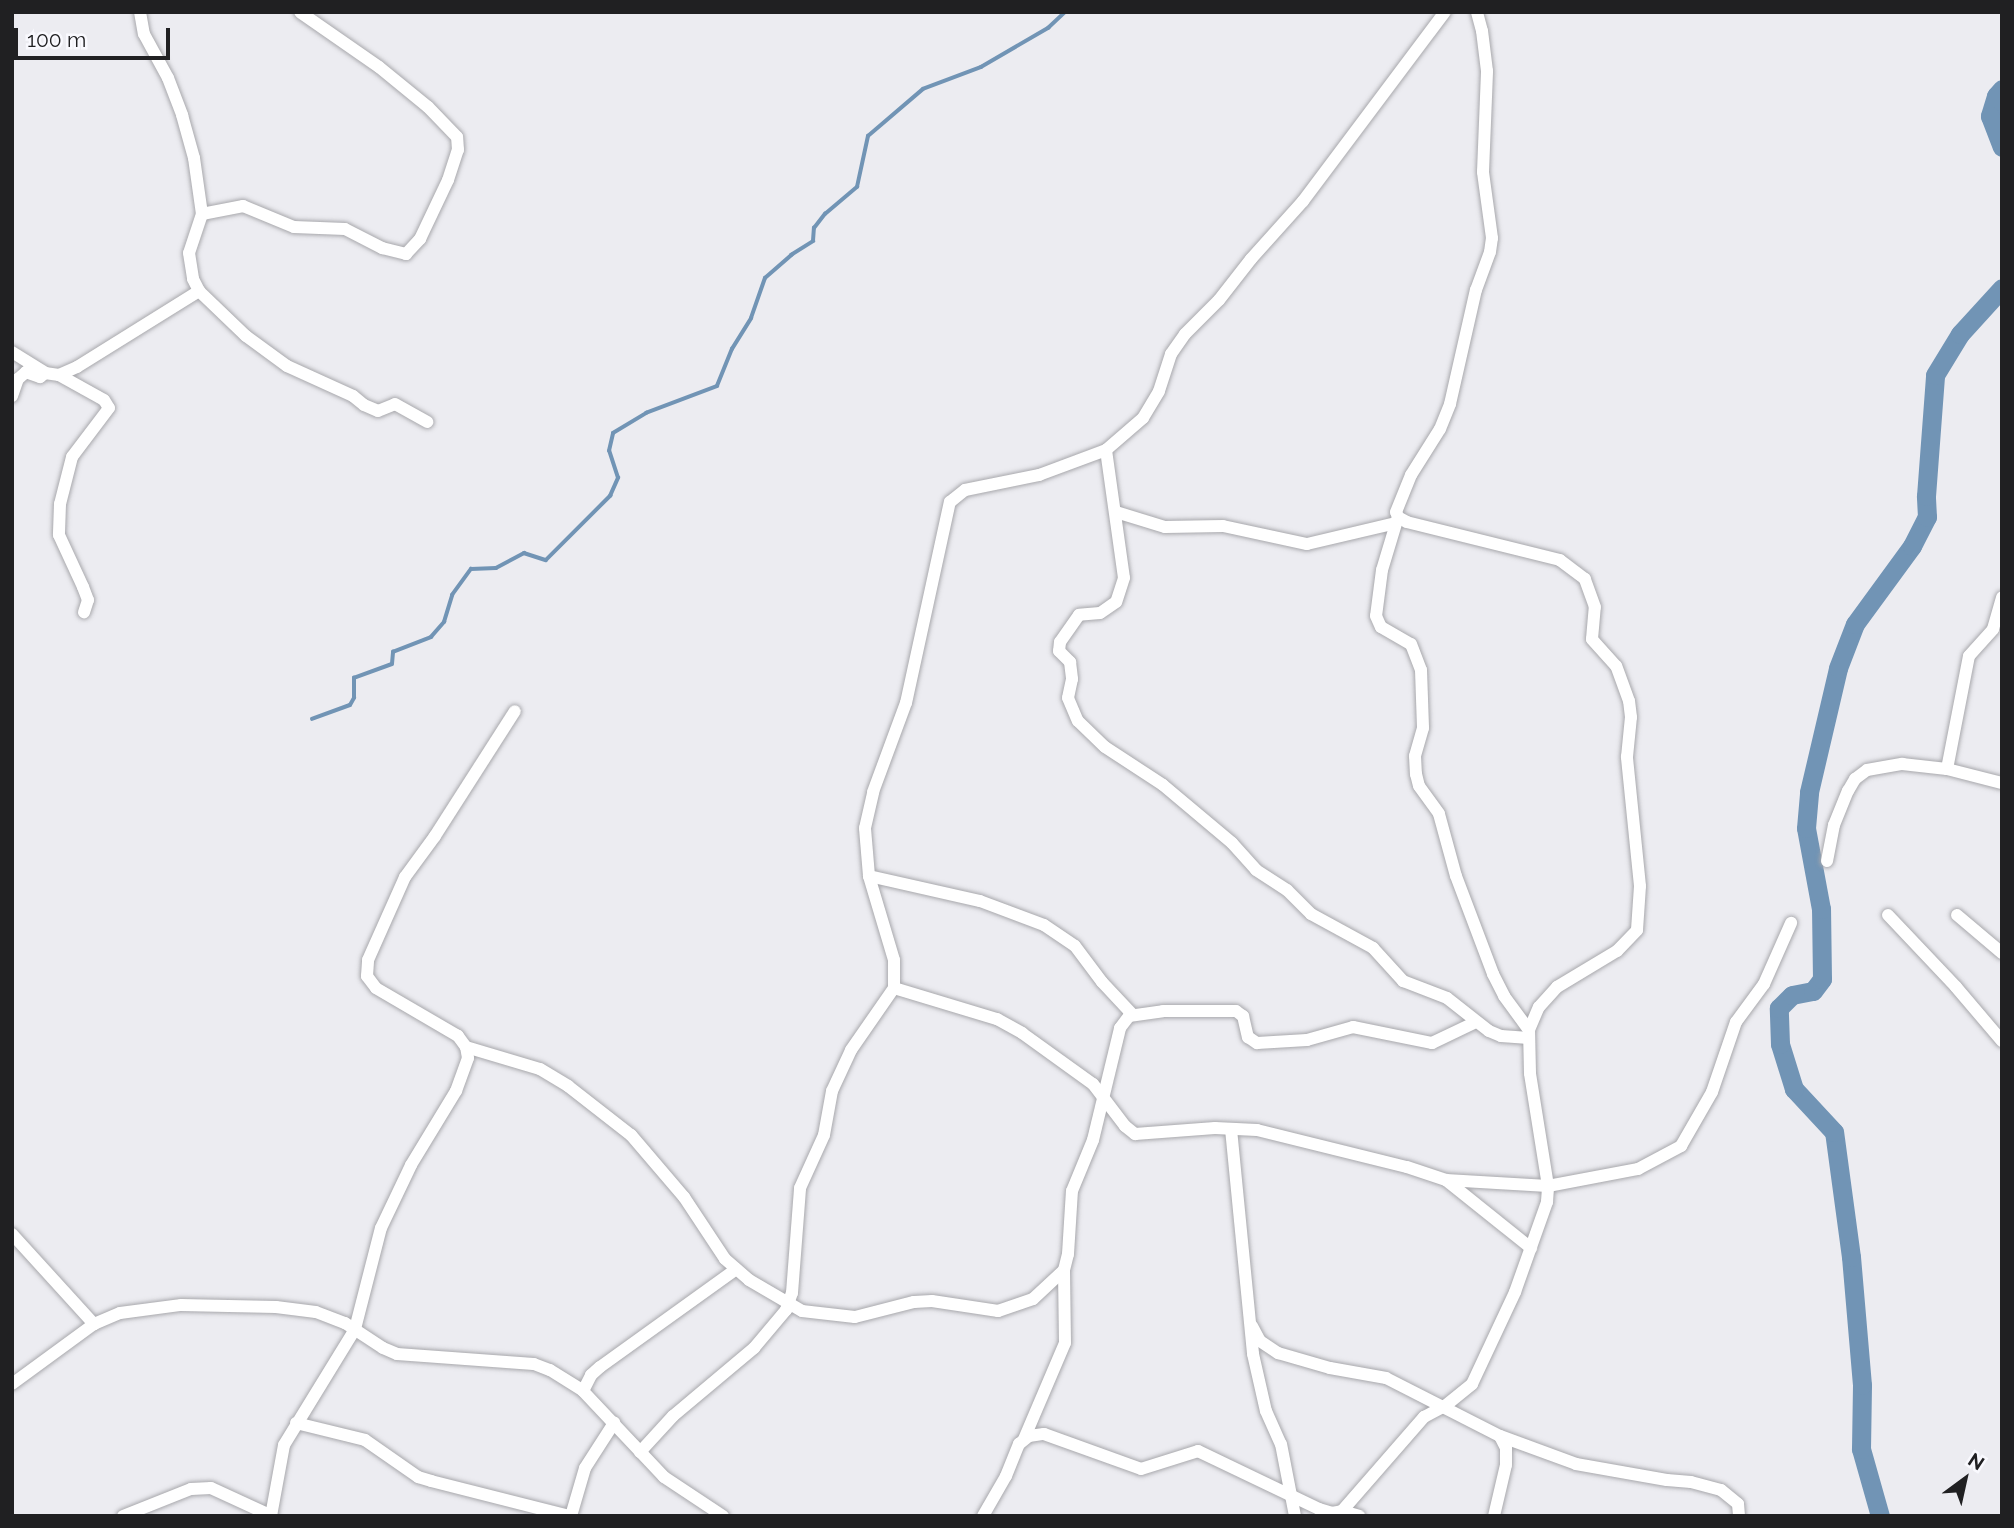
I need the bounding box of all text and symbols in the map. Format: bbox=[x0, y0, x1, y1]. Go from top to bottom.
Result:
scale bar bbox=[18, 14, 173, 58]
text: 100 m bbox=[27, 27, 86, 52]
north arrow bbox=[1930, 1444, 2000, 1514]
text: N bbox=[1964, 1448, 1989, 1475]

